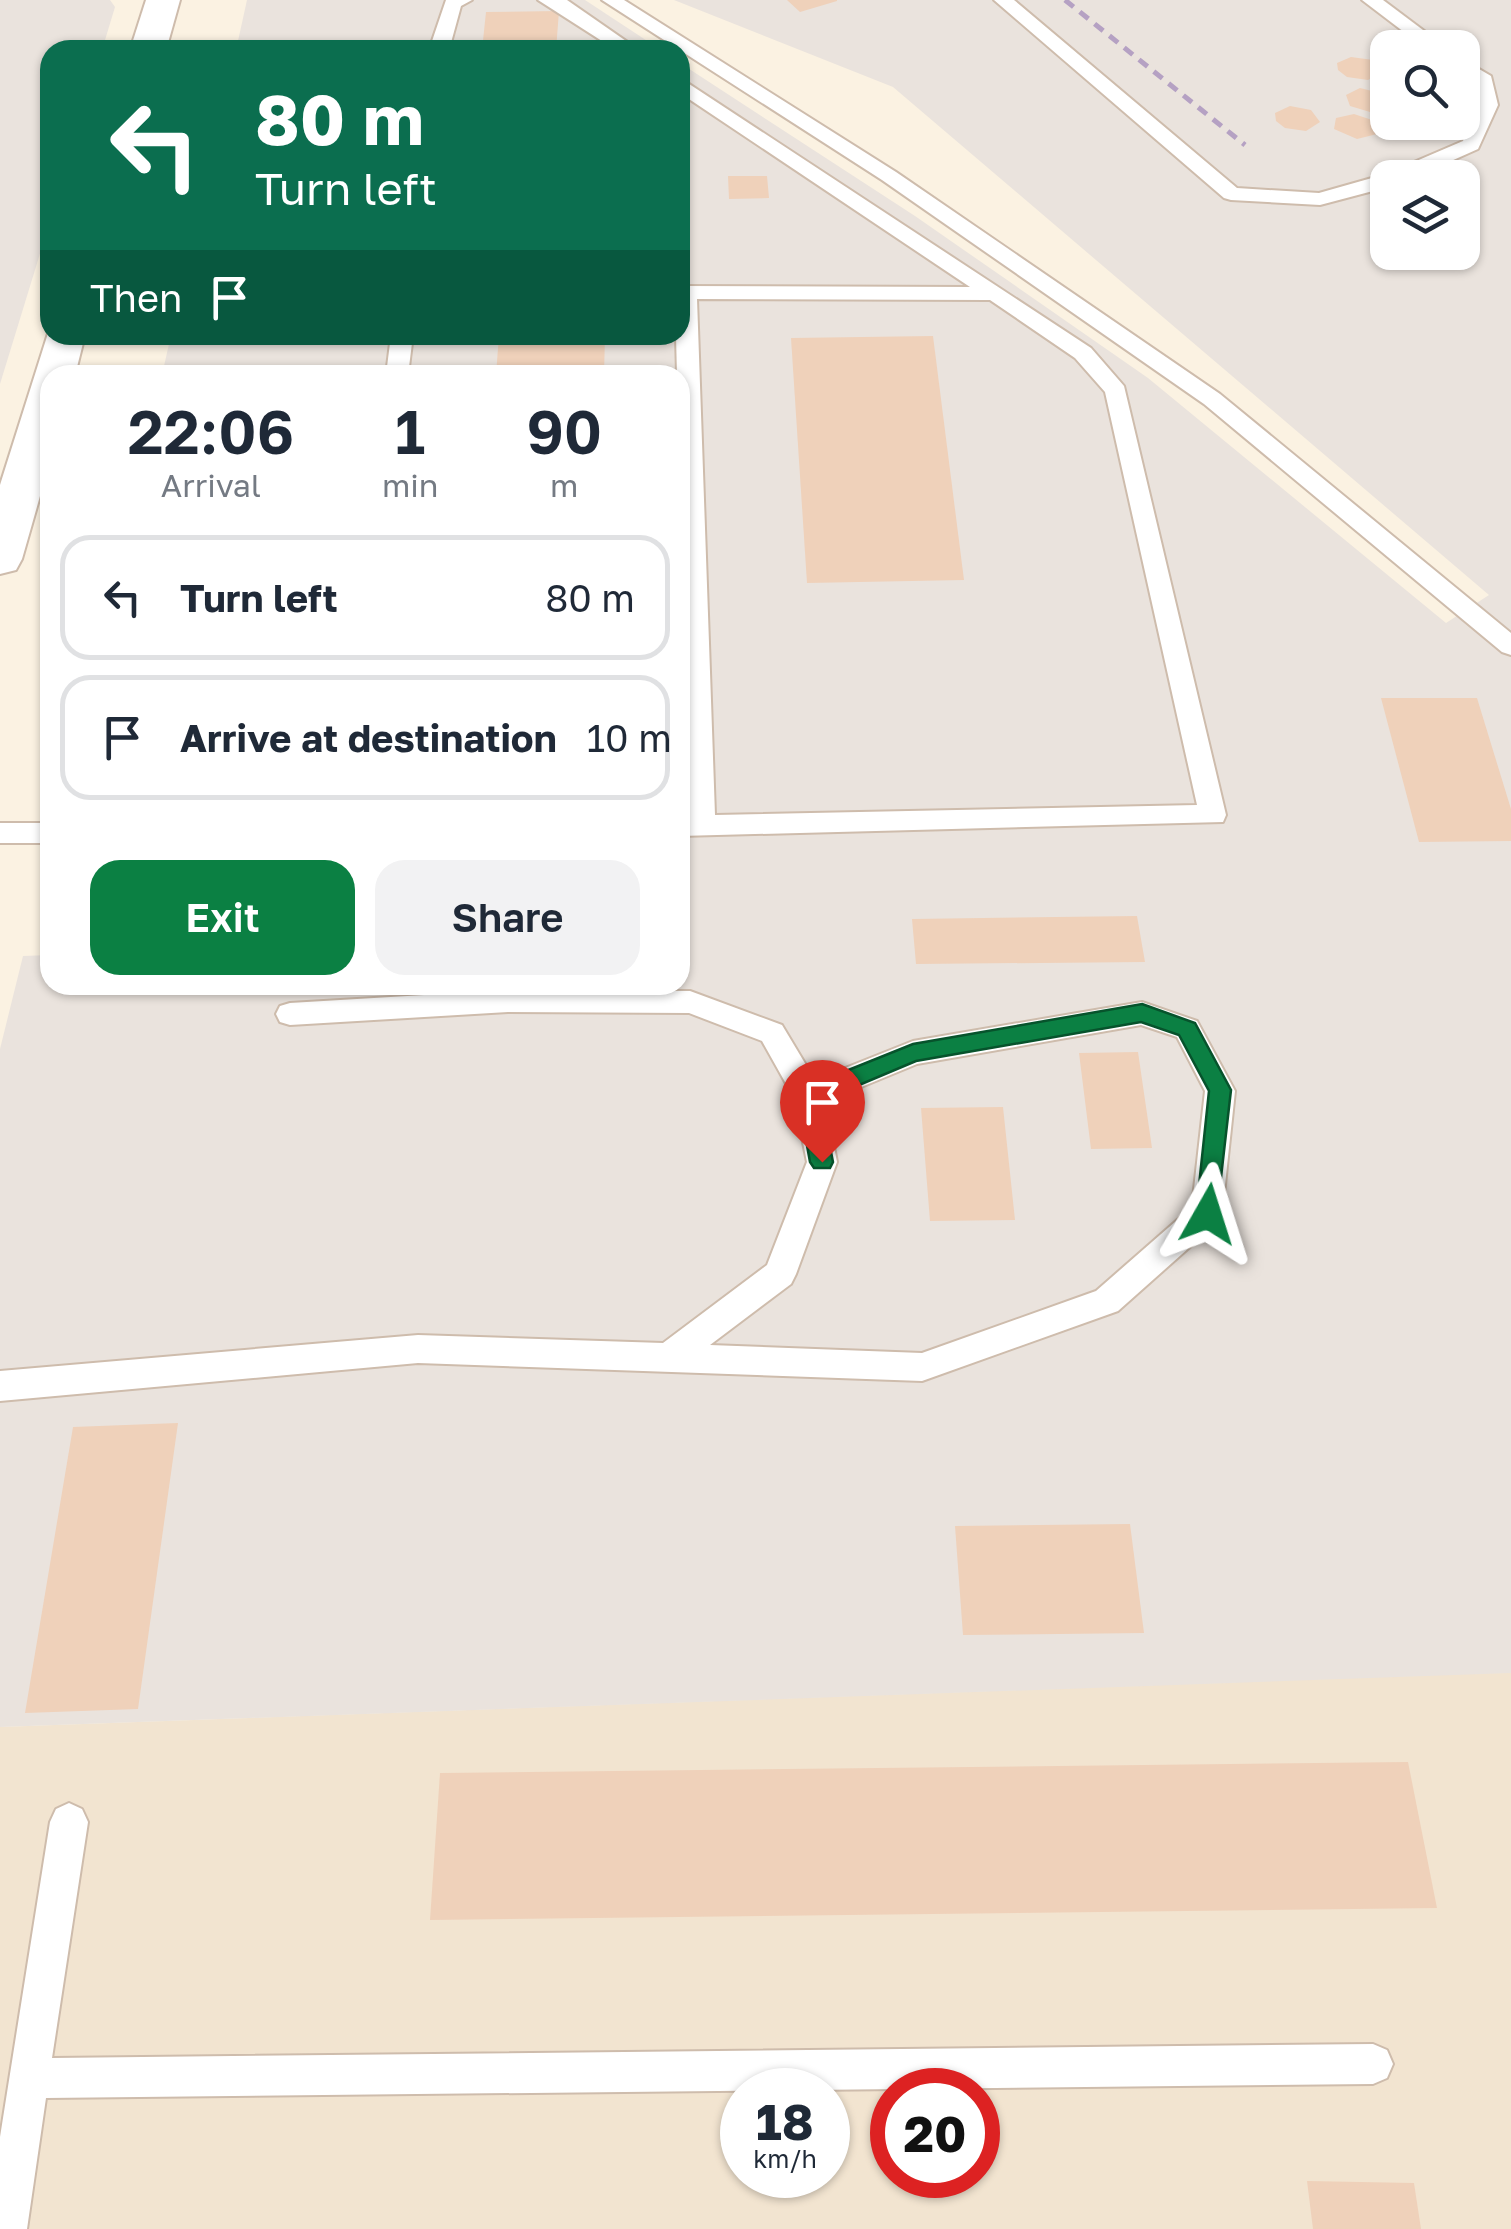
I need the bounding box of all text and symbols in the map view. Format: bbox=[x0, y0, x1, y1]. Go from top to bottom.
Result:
map controls bbox=[1370, 30, 1480, 270]
button: search bbox=[1370, 30, 1480, 140]
text: 80 m bbox=[255, 76, 424, 160]
icon: left bbox=[90, 80, 220, 210]
button: layers bbox=[1370, 160, 1480, 270]
text: Turn left bbox=[255, 161, 437, 215]
icon: arrive bbox=[202, 270, 257, 325]
text: Then bbox=[90, 275, 182, 320]
text: 22:06 bbox=[128, 395, 294, 467]
text: 1 bbox=[395, 395, 425, 467]
text: 90 bbox=[526, 395, 602, 467]
text: Arrival bbox=[161, 466, 261, 504]
text: min bbox=[382, 466, 439, 504]
text: m bbox=[550, 466, 578, 504]
icon: left bbox=[95, 570, 150, 625]
text: Turn left bbox=[180, 575, 338, 620]
text: 80 m bbox=[545, 575, 635, 620]
icon: arrive bbox=[95, 710, 150, 765]
text: Arrive at destination bbox=[180, 715, 557, 760]
text: 10 m bbox=[587, 715, 672, 760]
button: Exit bbox=[90, 860, 355, 975]
button: Share bbox=[375, 860, 640, 975]
pin bbox=[780, 1060, 865, 1163]
icon: arrive bbox=[795, 1075, 850, 1130]
position arrow bbox=[1156, 1162, 1260, 1266]
speed limit sign: 20 bbox=[870, 2068, 1000, 2198]
text: 18 bbox=[756, 2091, 814, 2151]
text: km/h bbox=[753, 2143, 817, 2174]

